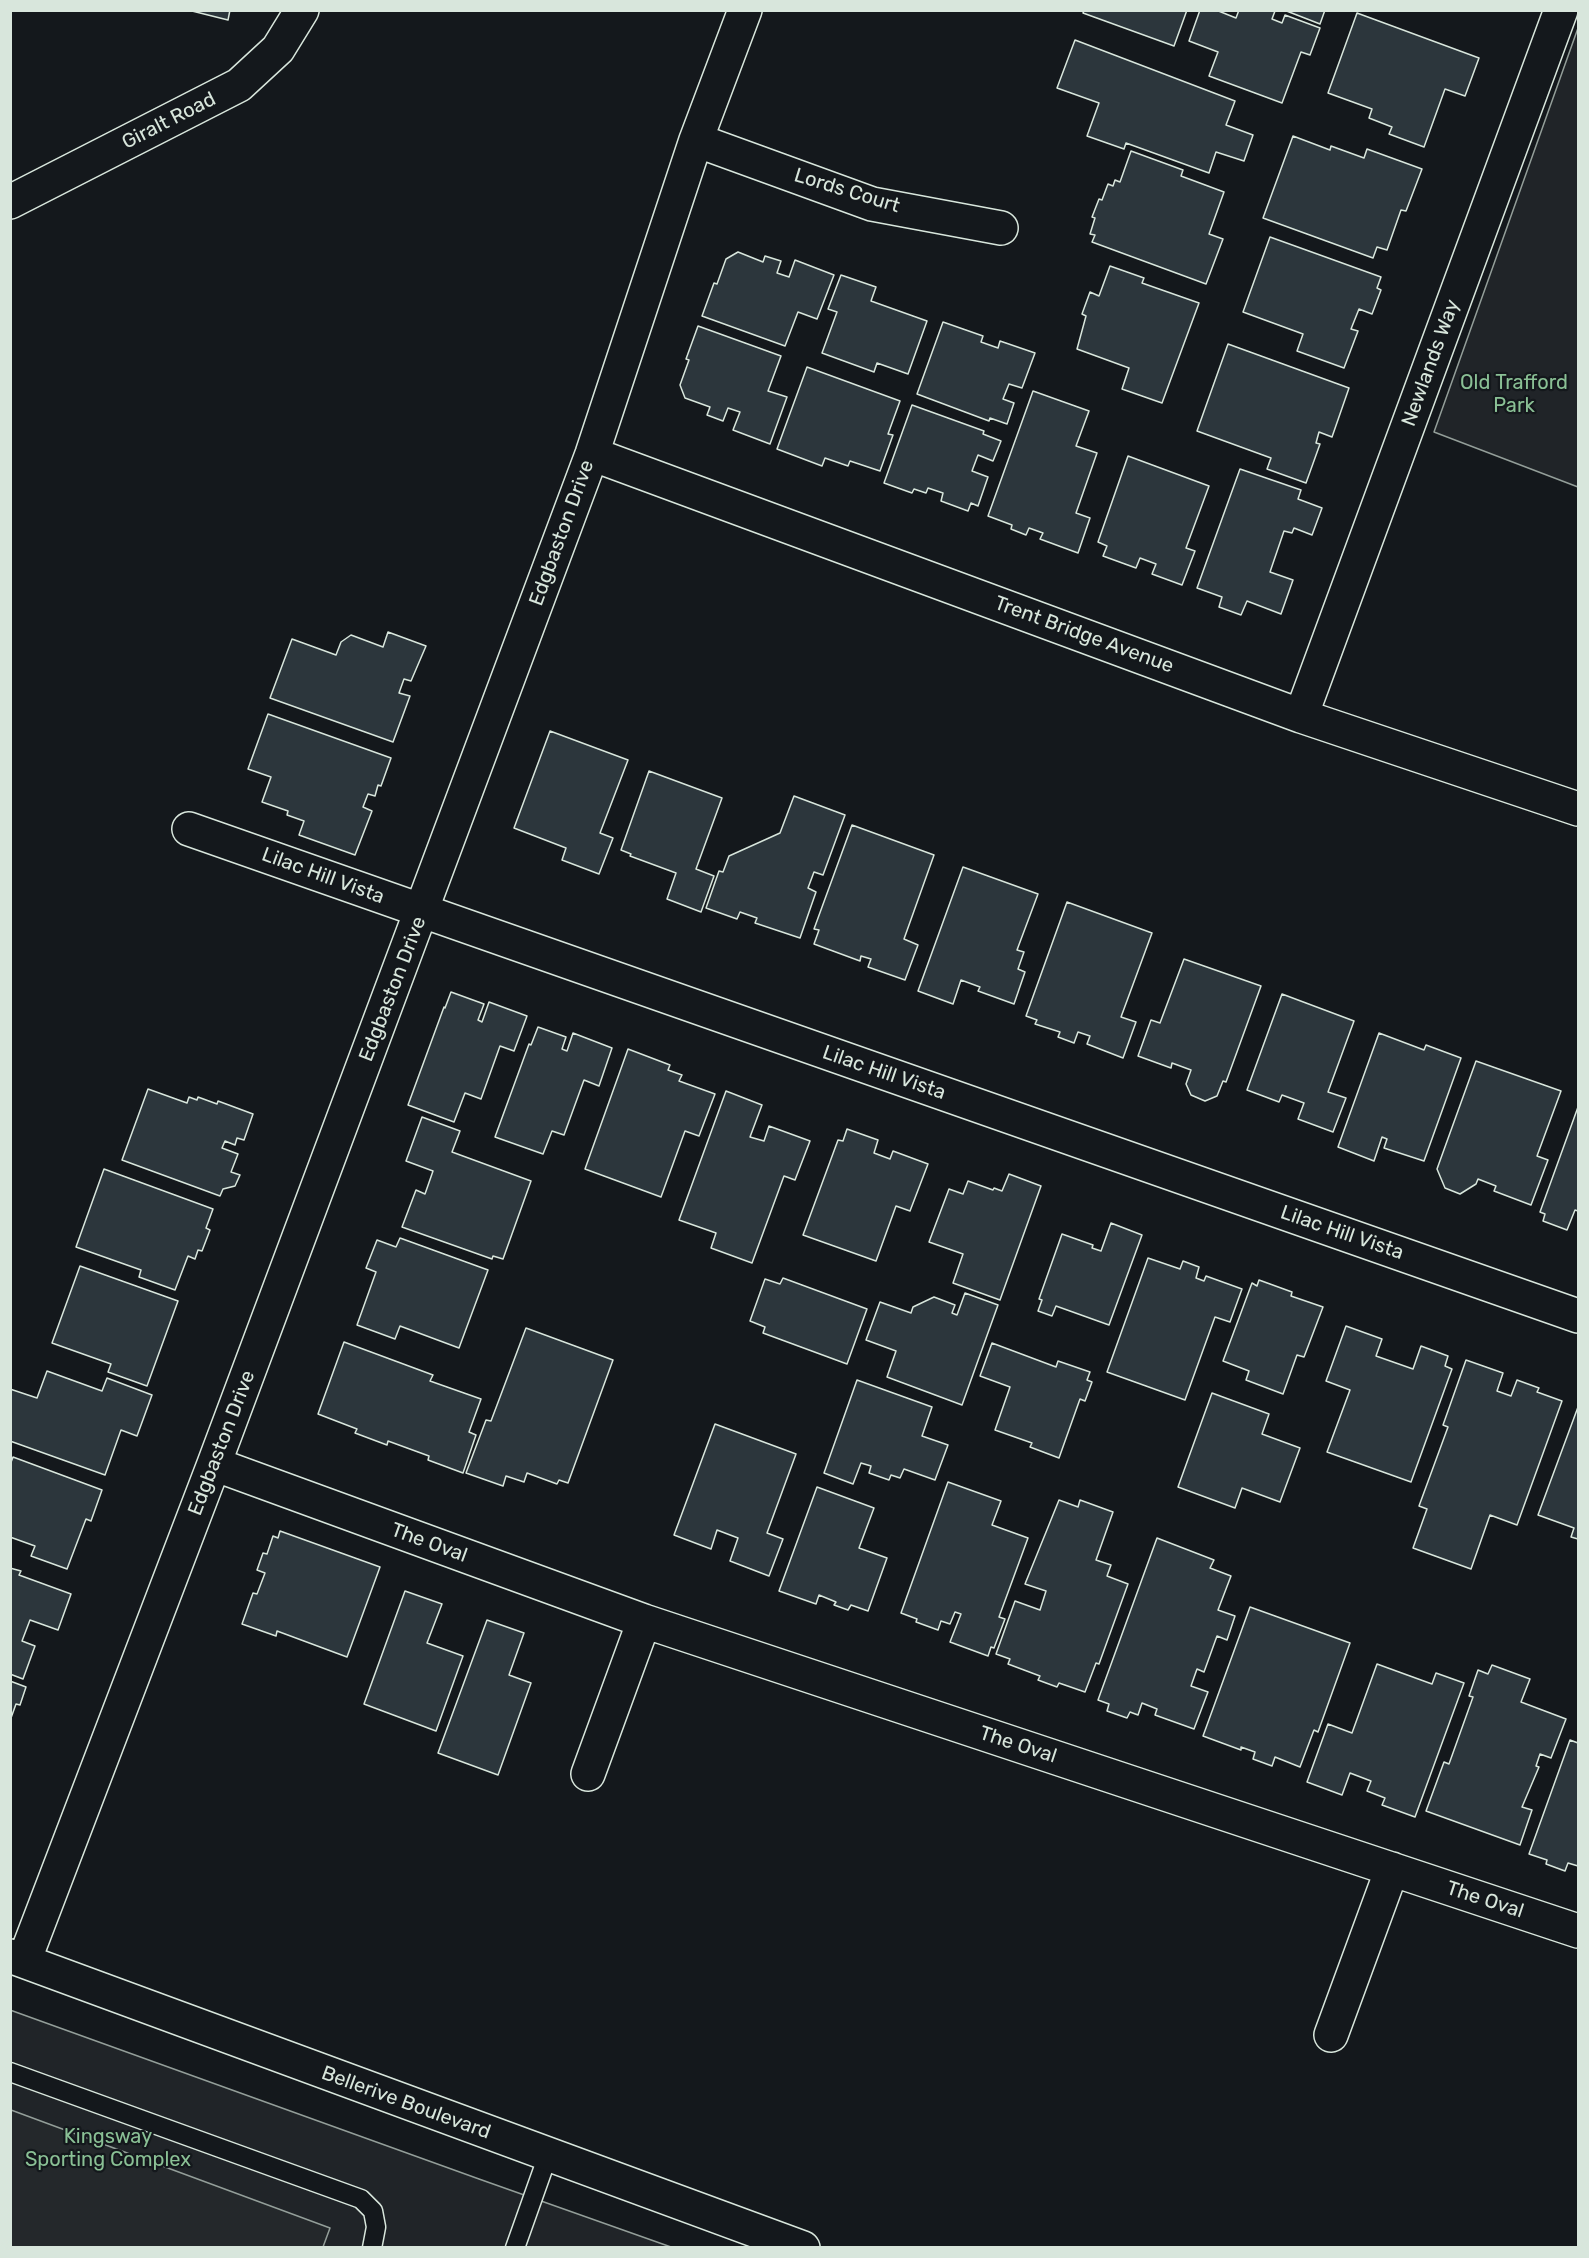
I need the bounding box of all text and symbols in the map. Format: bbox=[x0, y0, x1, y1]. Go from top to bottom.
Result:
street label: Giralt Road bbox=[118, 87, 220, 155]
street label: Lords Court bbox=[791, 164, 903, 218]
street label: Newlands Way bbox=[1397, 296, 1465, 430]
park label: Old Trafford Park bbox=[1460, 371, 1568, 418]
street label: Edgbaston Drive bbox=[524, 457, 600, 609]
street label: Trent Bridge Avenue bbox=[991, 591, 1177, 679]
street label: Lilac Hill Vista bbox=[258, 843, 388, 909]
street label: Edgbaston Drive bbox=[354, 913, 432, 1065]
street label: Lilac Hill Vista bbox=[819, 1041, 949, 1105]
street label: Lilac Hill Vista bbox=[1277, 1201, 1407, 1265]
street label: Edgbaston Drive bbox=[183, 1367, 261, 1519]
street label: The Oval bbox=[388, 1518, 470, 1568]
street label: The Oval bbox=[976, 1721, 1060, 1769]
street label: The Oval bbox=[1443, 1876, 1527, 1924]
street label: Bellerive Boulevard bbox=[318, 2061, 494, 2145]
park label: Kingsway Sporting Complex bbox=[25, 2125, 191, 2172]

